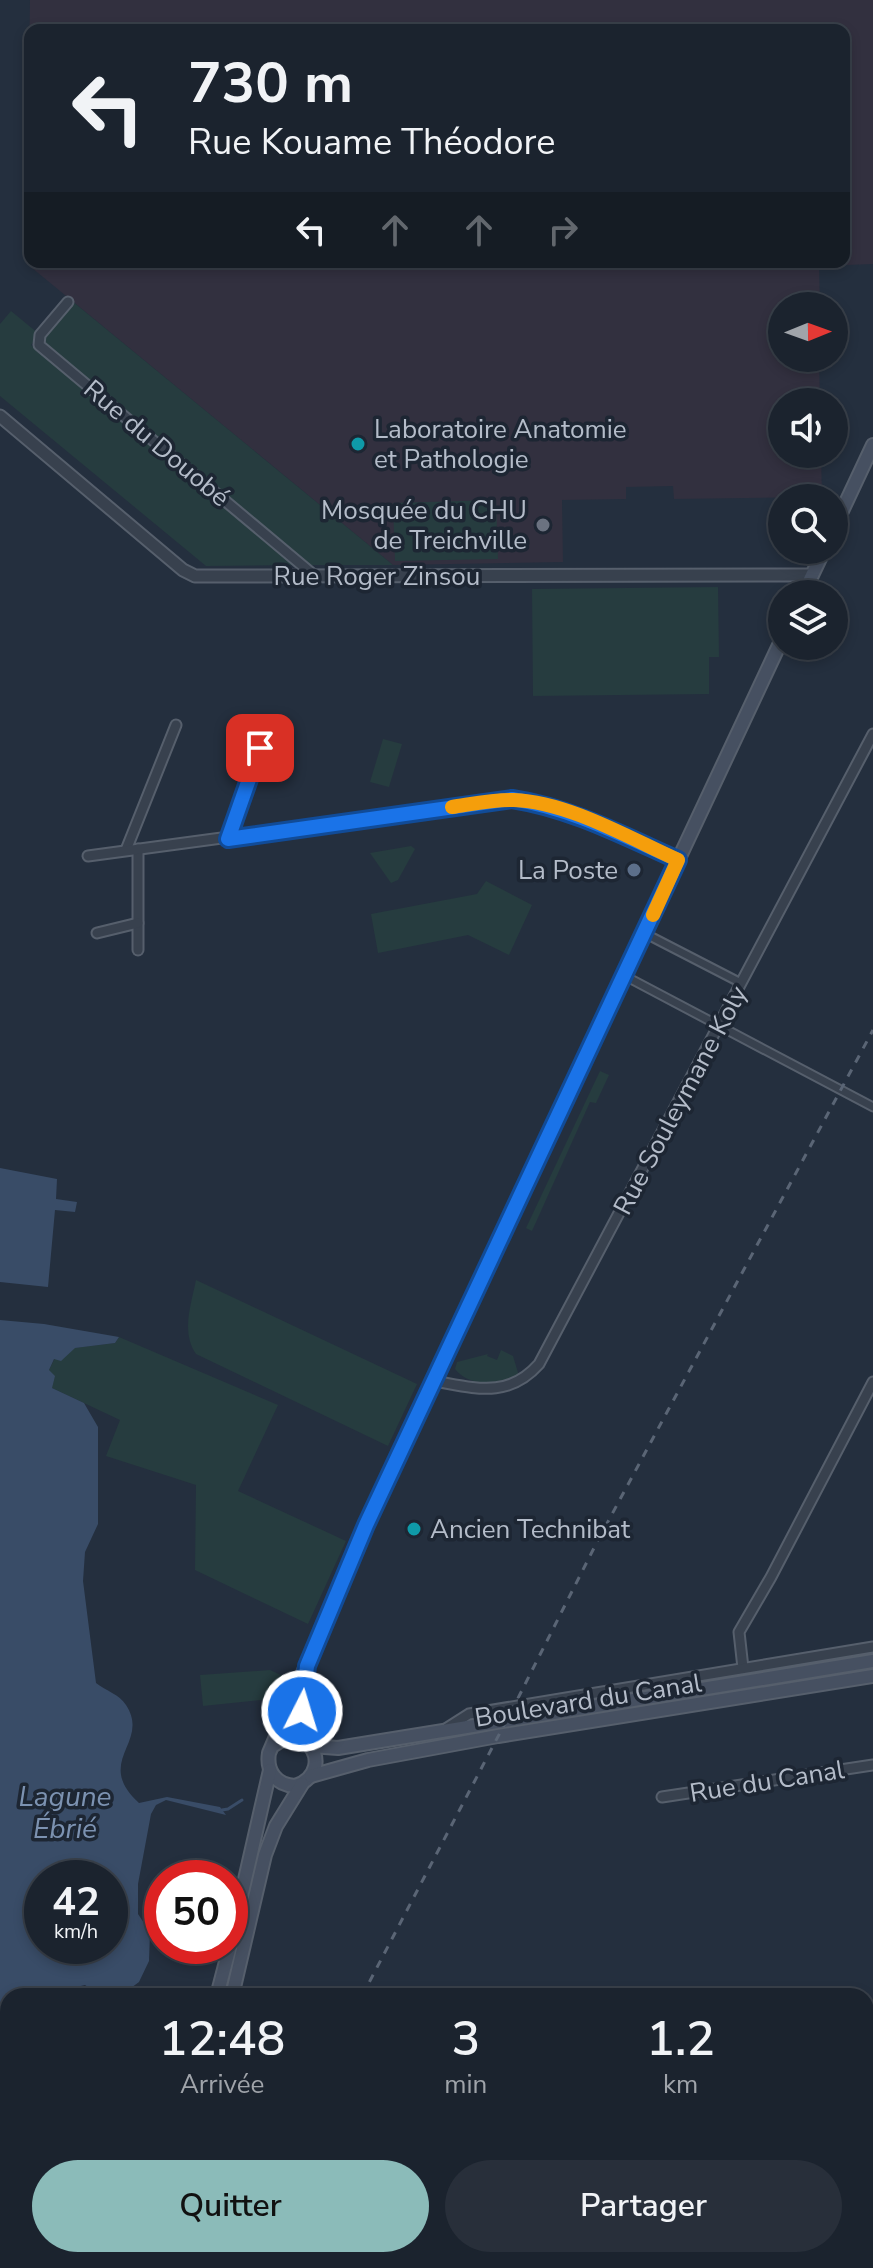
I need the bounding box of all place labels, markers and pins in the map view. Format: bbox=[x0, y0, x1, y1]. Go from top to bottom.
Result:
place label: Laboratoire Anatomie et Pathologie bbox=[374, 412, 627, 477]
marker: Laboratoire Anatomie et Pathologie bbox=[349, 435, 367, 453]
place label: Mosquée du CHU de Treichville bbox=[321, 493, 527, 558]
marker: Mosquée du CHU de Treichville bbox=[534, 516, 552, 534]
pin bbox=[226, 714, 294, 782]
place label: La Poste bbox=[518, 853, 618, 888]
marker: La Poste bbox=[625, 861, 643, 879]
place label: Ancien Technibat bbox=[430, 1512, 631, 1547]
marker: Ancien Technibat bbox=[405, 1520, 423, 1538]

